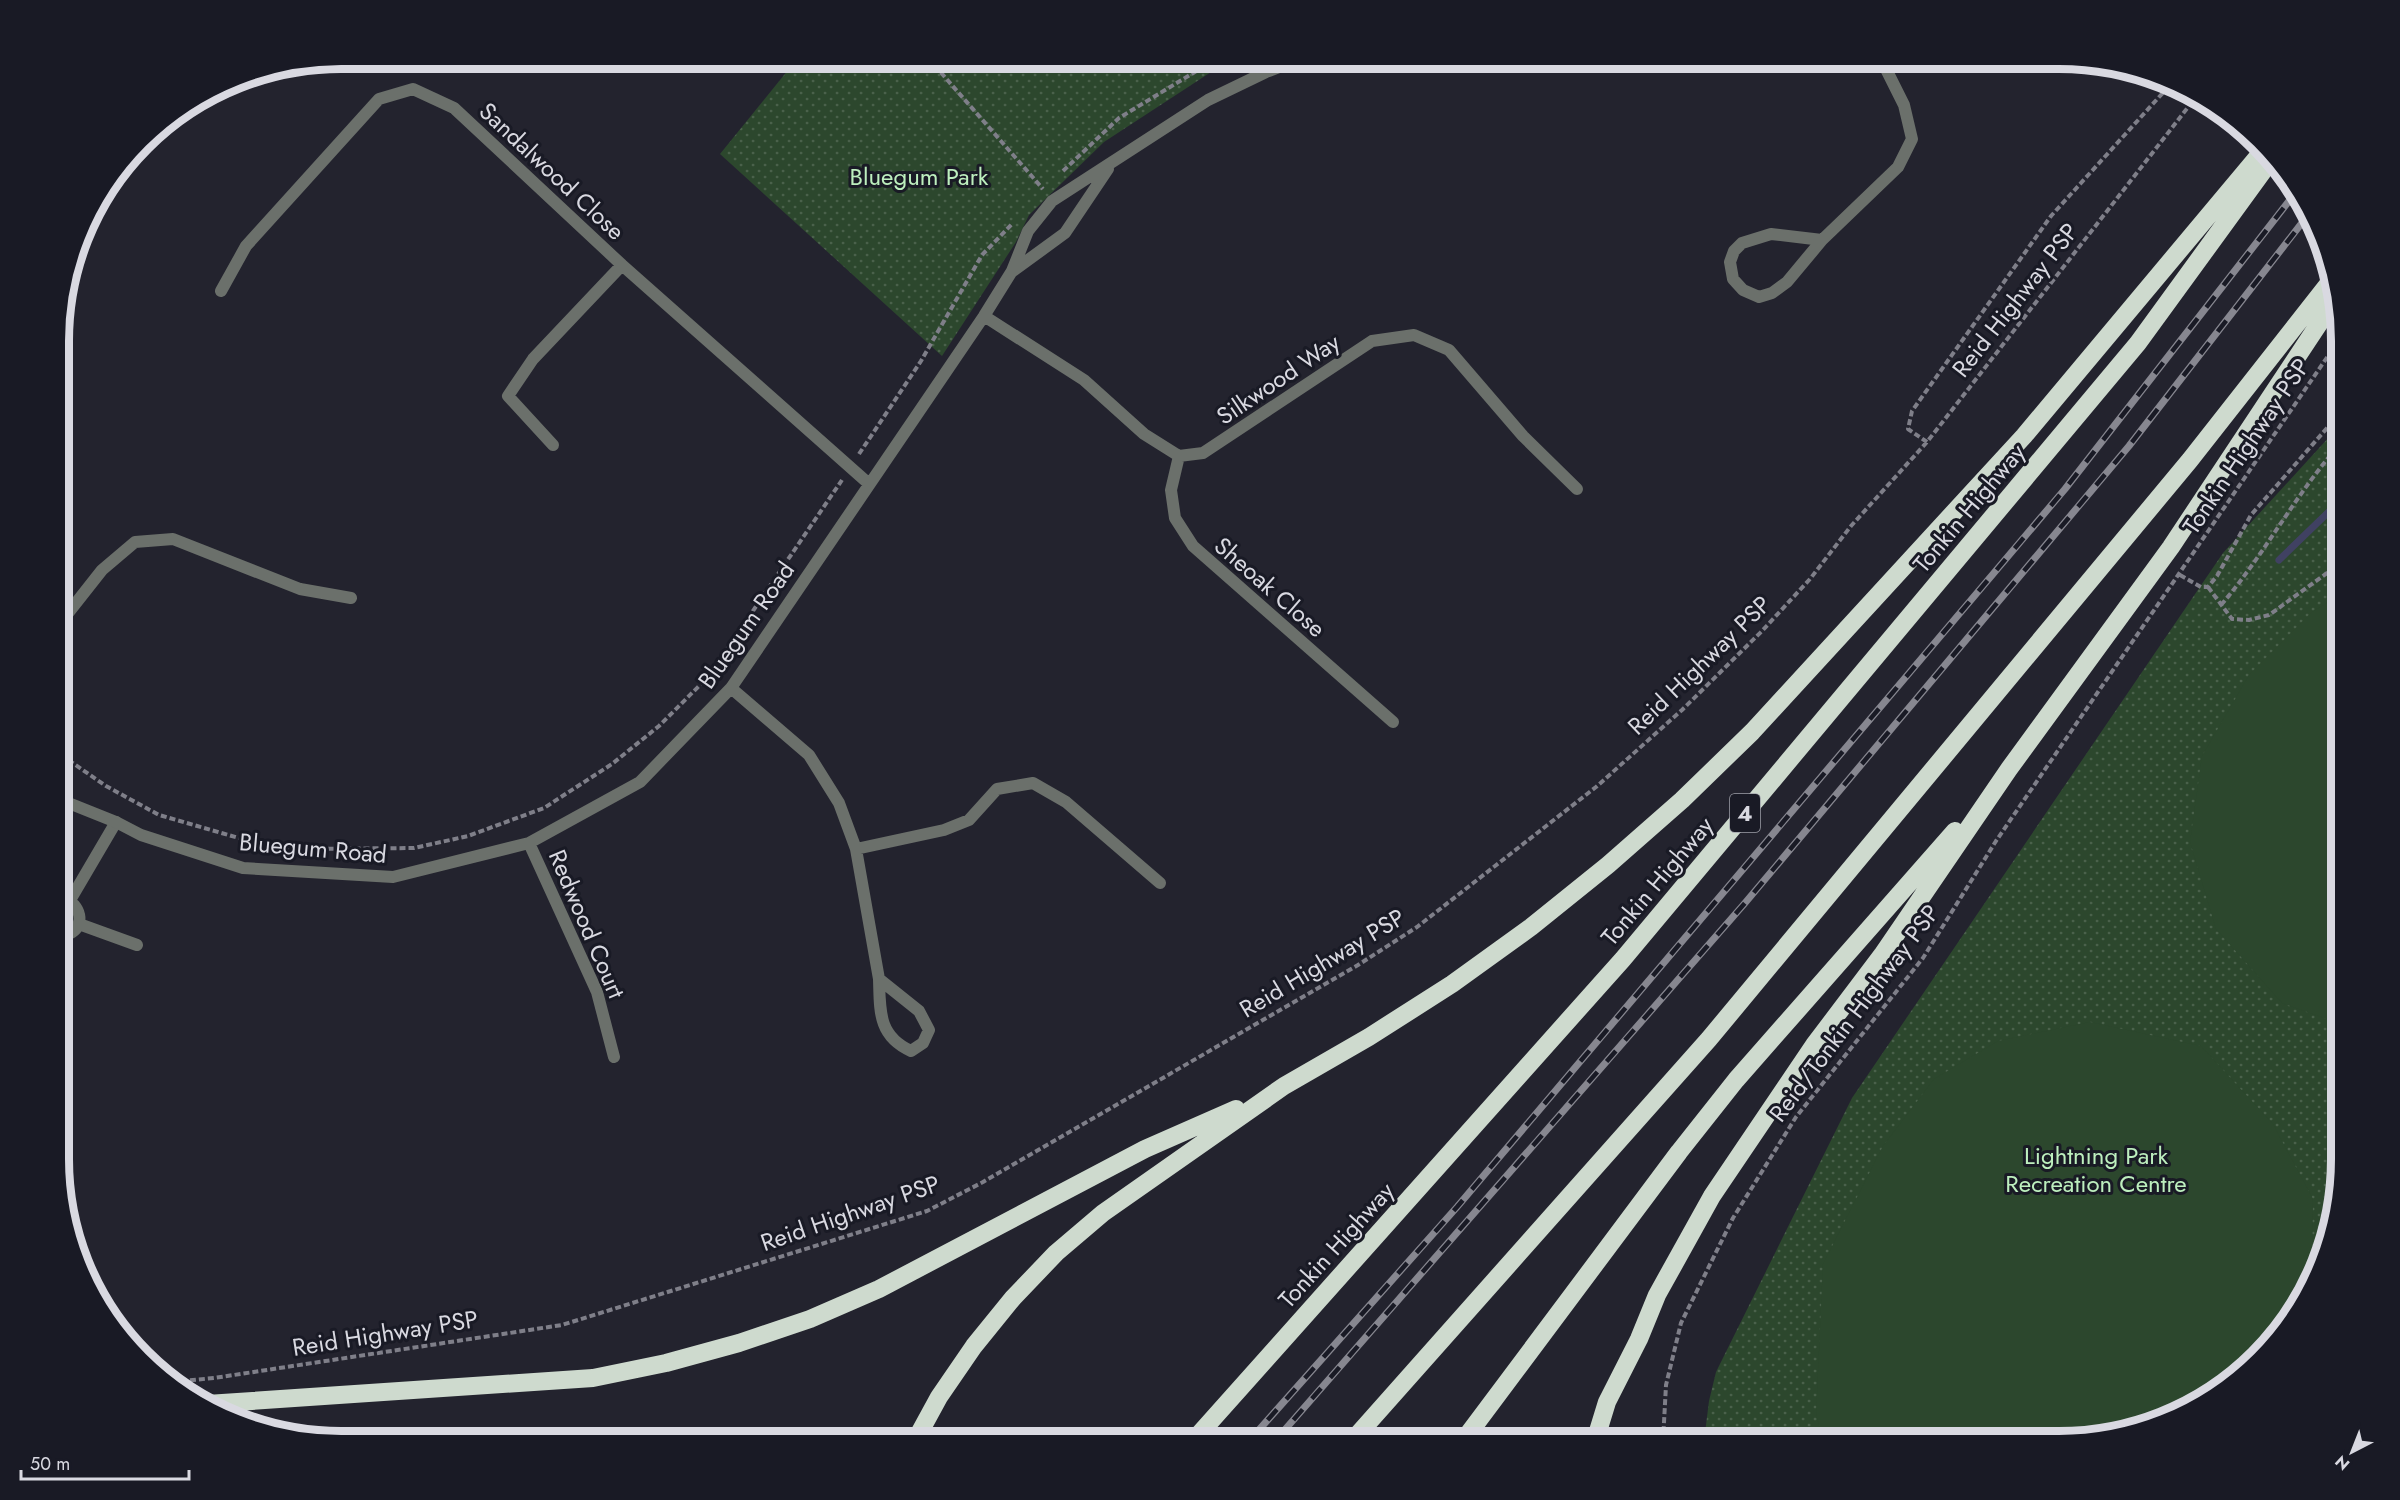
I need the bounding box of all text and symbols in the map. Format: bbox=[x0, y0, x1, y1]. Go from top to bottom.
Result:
street label: Sandalwood Close bbox=[471, 94, 633, 248]
park label: Bluegum Park bbox=[850, 159, 989, 194]
street label: Reid Highway PSP bbox=[1944, 215, 2086, 385]
street label: Silkwood Way bbox=[1209, 324, 1347, 433]
street label: Tonkin Highway PSP bbox=[2174, 351, 2318, 541]
street label: Tonkin Highway bbox=[1905, 436, 2034, 580]
street label: Sheoak Close bbox=[1207, 529, 1333, 645]
street label: Bluegum Road bbox=[689, 554, 803, 696]
street label: Reid Highway PSP bbox=[1619, 587, 1779, 743]
road number: 4 bbox=[1730, 794, 1760, 832]
street label: Tonkin Highway bbox=[1593, 809, 1722, 953]
street label: Bluegum Road bbox=[238, 824, 388, 872]
street label: Redwood Court bbox=[540, 844, 634, 1004]
street label: Reid/Tonkin Highway PSP bbox=[1760, 897, 1948, 1129]
street label: Reid Highway PSP bbox=[1233, 900, 1411, 1026]
park label: Lightning Park Recreation Centre bbox=[2005, 1138, 2187, 1201]
street label: Reid Highway PSP bbox=[756, 1166, 944, 1260]
street label: Tonkin Highway bbox=[1270, 1174, 1402, 1316]
street label: Reid Highway PSP bbox=[290, 1301, 480, 1365]
north arrow bbox=[2322, 1422, 2382, 1482]
scale bar bbox=[21, 1443, 189, 1481]
text: N bbox=[2330, 1450, 2355, 1476]
text: 50 m bbox=[30, 1451, 70, 1477]

